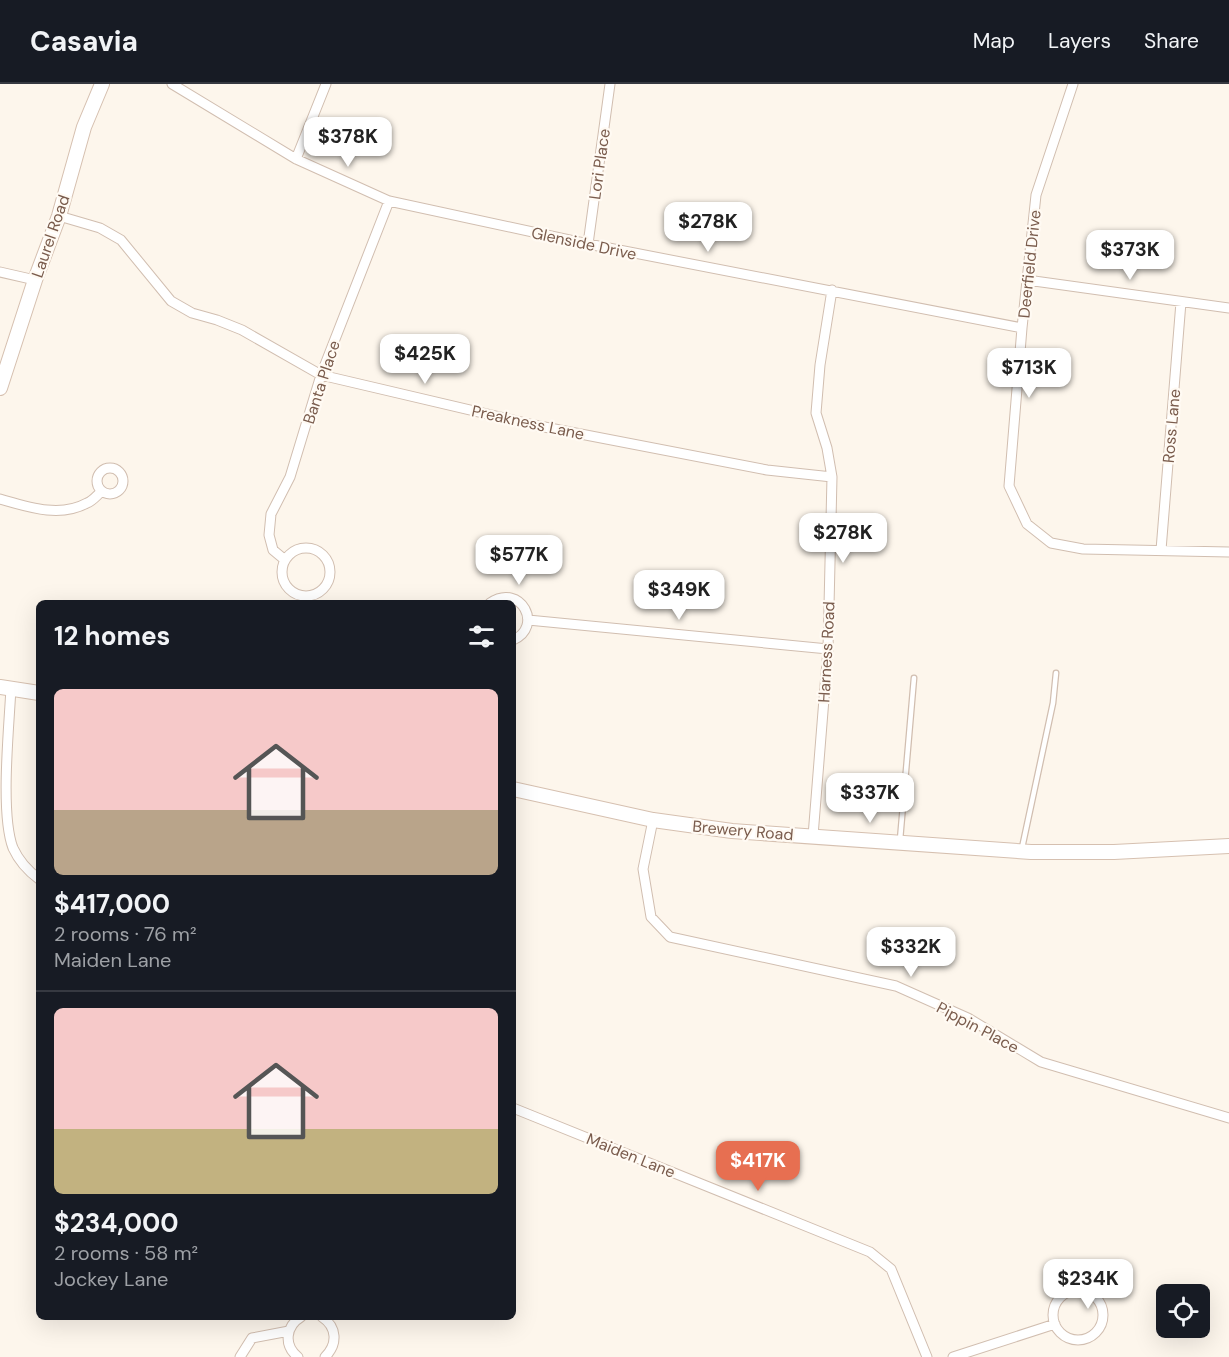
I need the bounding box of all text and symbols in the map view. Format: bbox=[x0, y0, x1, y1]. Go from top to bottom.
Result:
text: Casavia bbox=[30, 23, 138, 60]
text: Map bbox=[973, 27, 1015, 55]
text: Layers bbox=[1048, 27, 1111, 55]
text: Share bbox=[1144, 27, 1199, 55]
pin: $378K bbox=[306, 117, 390, 168]
text: $378K bbox=[318, 123, 378, 149]
street label: Lori Place bbox=[584, 127, 615, 201]
street label: Laurel Road bbox=[27, 192, 74, 280]
pin: $278K bbox=[666, 202, 750, 253]
text: $278K bbox=[678, 208, 738, 234]
street label: Deerfield Drive bbox=[1013, 209, 1046, 319]
street label: Glenside Drive bbox=[529, 222, 638, 265]
pin: $373K bbox=[1088, 230, 1172, 281]
text: $373K bbox=[1100, 236, 1160, 262]
pin: $425K bbox=[383, 334, 467, 385]
street label: Banta Place bbox=[298, 338, 345, 427]
text: $425K bbox=[394, 340, 456, 366]
pin: $713K bbox=[987, 348, 1071, 399]
text: $713K bbox=[1001, 354, 1057, 380]
street label: Ross Lane bbox=[1158, 388, 1185, 464]
street label: Preakness Lane bbox=[470, 400, 586, 445]
pin: $278K bbox=[801, 513, 885, 564]
text: $278K bbox=[813, 519, 873, 545]
pin: $577K bbox=[477, 535, 561, 586]
text: $577K bbox=[490, 541, 548, 567]
pin: $349K bbox=[637, 570, 721, 621]
text: $349K bbox=[648, 576, 710, 602]
street label: Harness Road bbox=[813, 601, 840, 703]
text: 12 homes bbox=[54, 619, 170, 653]
icon: filters bbox=[465, 620, 498, 653]
icon: home bbox=[222, 728, 330, 836]
pin: $337K bbox=[828, 773, 912, 824]
text: $337K bbox=[840, 779, 900, 805]
street label: Brewery Road bbox=[692, 816, 794, 845]
text: $417,000 bbox=[54, 887, 170, 921]
text: 2 rooms · 76 m² bbox=[54, 921, 197, 947]
pin: $332K bbox=[869, 927, 953, 978]
text: $332K bbox=[881, 933, 941, 959]
text: Maiden Lane bbox=[54, 947, 171, 973]
street label: Pippin Place bbox=[933, 997, 1023, 1058]
icon: home bbox=[222, 1047, 330, 1155]
street label: Maiden Lane bbox=[583, 1128, 678, 1183]
pin: $417K bbox=[716, 1141, 800, 1192]
text: $417K bbox=[730, 1147, 786, 1173]
text: $234,000 bbox=[54, 1206, 179, 1240]
text: 2 rooms · 58 m² bbox=[54, 1240, 198, 1266]
pin: $234K bbox=[1046, 1259, 1130, 1310]
text: $234K bbox=[1057, 1265, 1119, 1291]
text: Jockey Lane bbox=[54, 1266, 168, 1292]
map controls bbox=[1156, 1284, 1210, 1338]
button: locate bbox=[1156, 1284, 1210, 1338]

